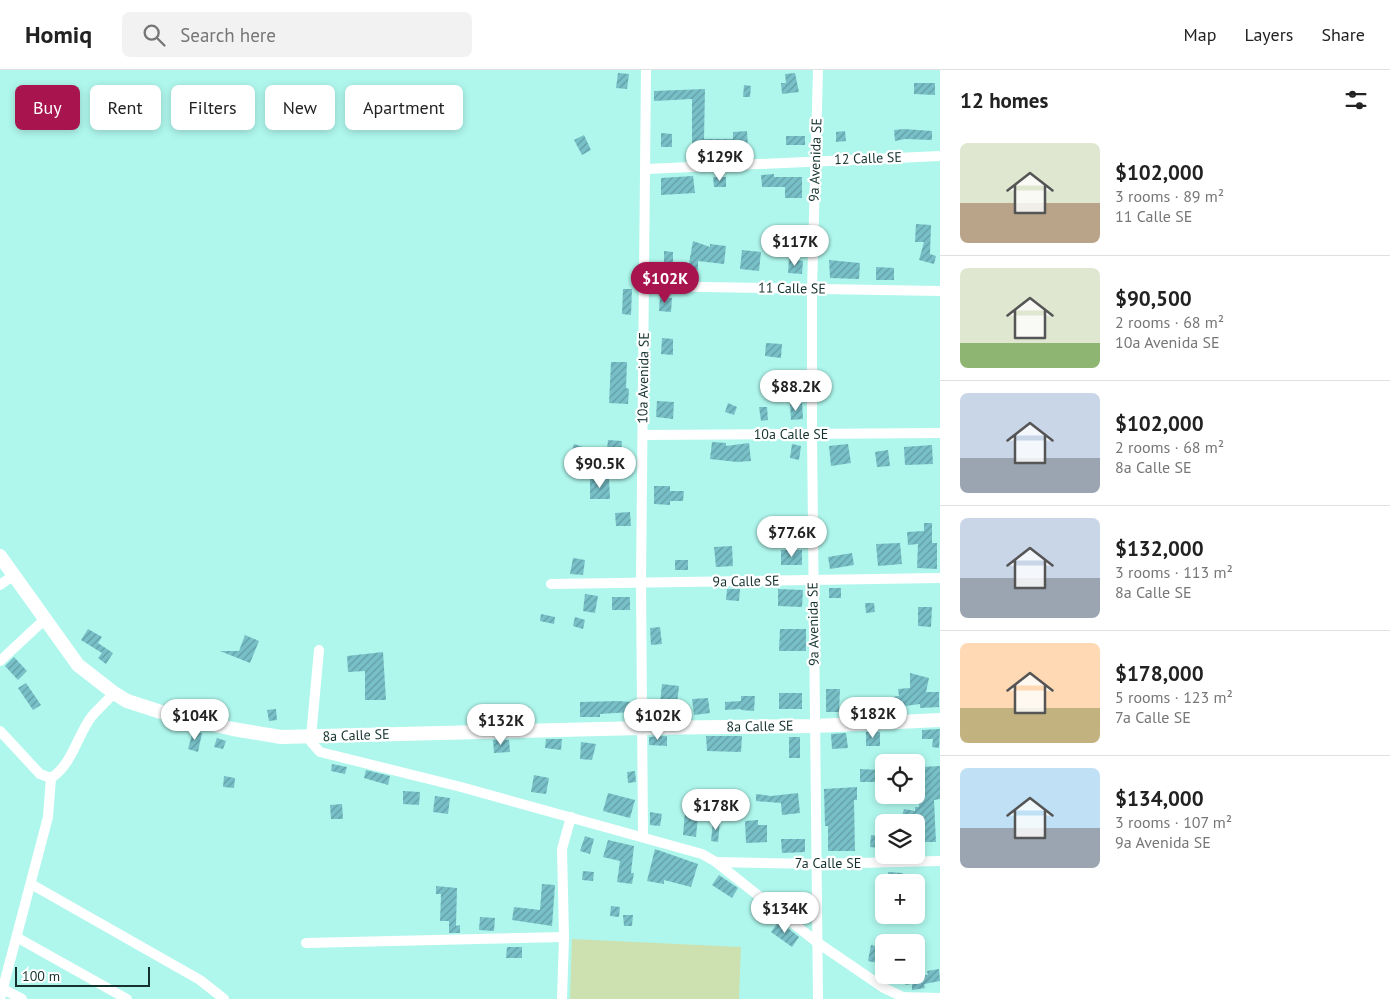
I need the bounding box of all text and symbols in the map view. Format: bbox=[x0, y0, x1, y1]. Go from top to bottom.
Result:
search box bbox=[122, 12, 472, 57]
text: Homiq bbox=[25, 19, 92, 50]
icon: search bbox=[140, 21, 168, 49]
text: Search here bbox=[180, 23, 276, 47]
text: Map bbox=[1184, 23, 1216, 46]
text: Layers bbox=[1244, 23, 1293, 46]
text: Share bbox=[1321, 23, 1365, 46]
chip: Buy bbox=[15, 85, 80, 130]
chip: Rent bbox=[90, 85, 161, 130]
chip: Filters bbox=[171, 85, 255, 130]
chip: New bbox=[265, 85, 335, 130]
chip: Apartment bbox=[345, 85, 463, 130]
icon: filters bbox=[1342, 86, 1370, 114]
text: 12 homes bbox=[960, 87, 1048, 114]
street label: 9a Avenida SE bbox=[805, 118, 825, 202]
pin: $129K bbox=[685, 140, 755, 182]
text: $129K bbox=[697, 146, 743, 166]
street label: 12 Calle SE bbox=[834, 148, 902, 168]
text: $102,000 bbox=[1115, 159, 1204, 186]
icon: home bbox=[1000, 163, 1060, 223]
text: 3 rooms · 89 m² bbox=[1115, 186, 1224, 206]
text: 11 Calle SE bbox=[1115, 206, 1192, 226]
pin: $117K bbox=[760, 224, 830, 267]
text: $117K bbox=[772, 231, 818, 251]
pin: $102K bbox=[630, 262, 700, 304]
text: $102K bbox=[642, 268, 688, 288]
street label: 11 Calle SE bbox=[758, 278, 826, 298]
text: $90,500 bbox=[1115, 285, 1192, 312]
icon: home bbox=[1000, 288, 1060, 348]
text: 2 rooms · 68 m² bbox=[1115, 312, 1224, 332]
street label: 10a Avenida SE bbox=[633, 332, 653, 424]
text: 10a Avenida SE bbox=[1115, 332, 1220, 352]
pin: $88.2K bbox=[755, 370, 837, 412]
text: $88.2K bbox=[771, 376, 821, 396]
text: $102,000 bbox=[1115, 410, 1204, 437]
icon: home bbox=[1000, 413, 1060, 473]
street label: 10a Calle SE bbox=[754, 425, 828, 443]
text: 2 rooms · 68 m² bbox=[1115, 437, 1224, 457]
pin: $90.5K bbox=[559, 446, 641, 489]
text: $90.5K bbox=[575, 453, 625, 473]
text: 8a Calle SE bbox=[1115, 457, 1192, 477]
pin: $77.6K bbox=[751, 516, 833, 558]
text: $77.6K bbox=[768, 522, 816, 542]
text: $132,000 bbox=[1115, 535, 1204, 562]
icon: home bbox=[1000, 538, 1060, 598]
text: 3 rooms · 113 m² bbox=[1115, 562, 1233, 582]
street label: 9a Calle SE bbox=[712, 571, 780, 591]
street label: 9a Avenida SE bbox=[803, 582, 823, 666]
text: 8a Calle SE bbox=[1115, 582, 1192, 602]
text: $178,000 bbox=[1115, 660, 1204, 687]
icon: home bbox=[1000, 663, 1060, 723]
text: 5 rooms · 123 m² bbox=[1115, 687, 1233, 707]
pin: $182K bbox=[838, 696, 908, 739]
pin: $104K bbox=[160, 698, 230, 741]
pin: $102K bbox=[623, 698, 693, 741]
text: $182K bbox=[850, 703, 896, 723]
pin: $132K bbox=[466, 704, 536, 746]
text: $104K bbox=[172, 705, 218, 725]
text: $102K bbox=[635, 705, 681, 725]
text: 7a Calle SE bbox=[1115, 707, 1191, 727]
text: $132K bbox=[478, 710, 524, 730]
street label: 8a Calle SE bbox=[726, 716, 794, 736]
street label: 8a Calle SE bbox=[322, 725, 390, 745]
map controls bbox=[875, 754, 925, 984]
button: locate bbox=[875, 754, 925, 804]
text: $134,000 bbox=[1115, 785, 1204, 812]
pin: $178K bbox=[681, 788, 751, 831]
icon: home bbox=[1000, 788, 1060, 848]
text: $178K bbox=[693, 795, 739, 815]
text: 3 rooms · 107 m² bbox=[1115, 812, 1232, 832]
button: layers bbox=[875, 814, 925, 864]
text: 9a Avenida SE bbox=[1115, 832, 1211, 852]
street label: 7a Calle SE bbox=[795, 854, 861, 872]
button: + bbox=[875, 874, 925, 924]
pin: $134K bbox=[750, 892, 820, 934]
text: $134K bbox=[762, 898, 808, 918]
button: − bbox=[875, 934, 925, 984]
scale bar bbox=[15, 964, 150, 987]
text: 100 m bbox=[22, 967, 60, 985]

